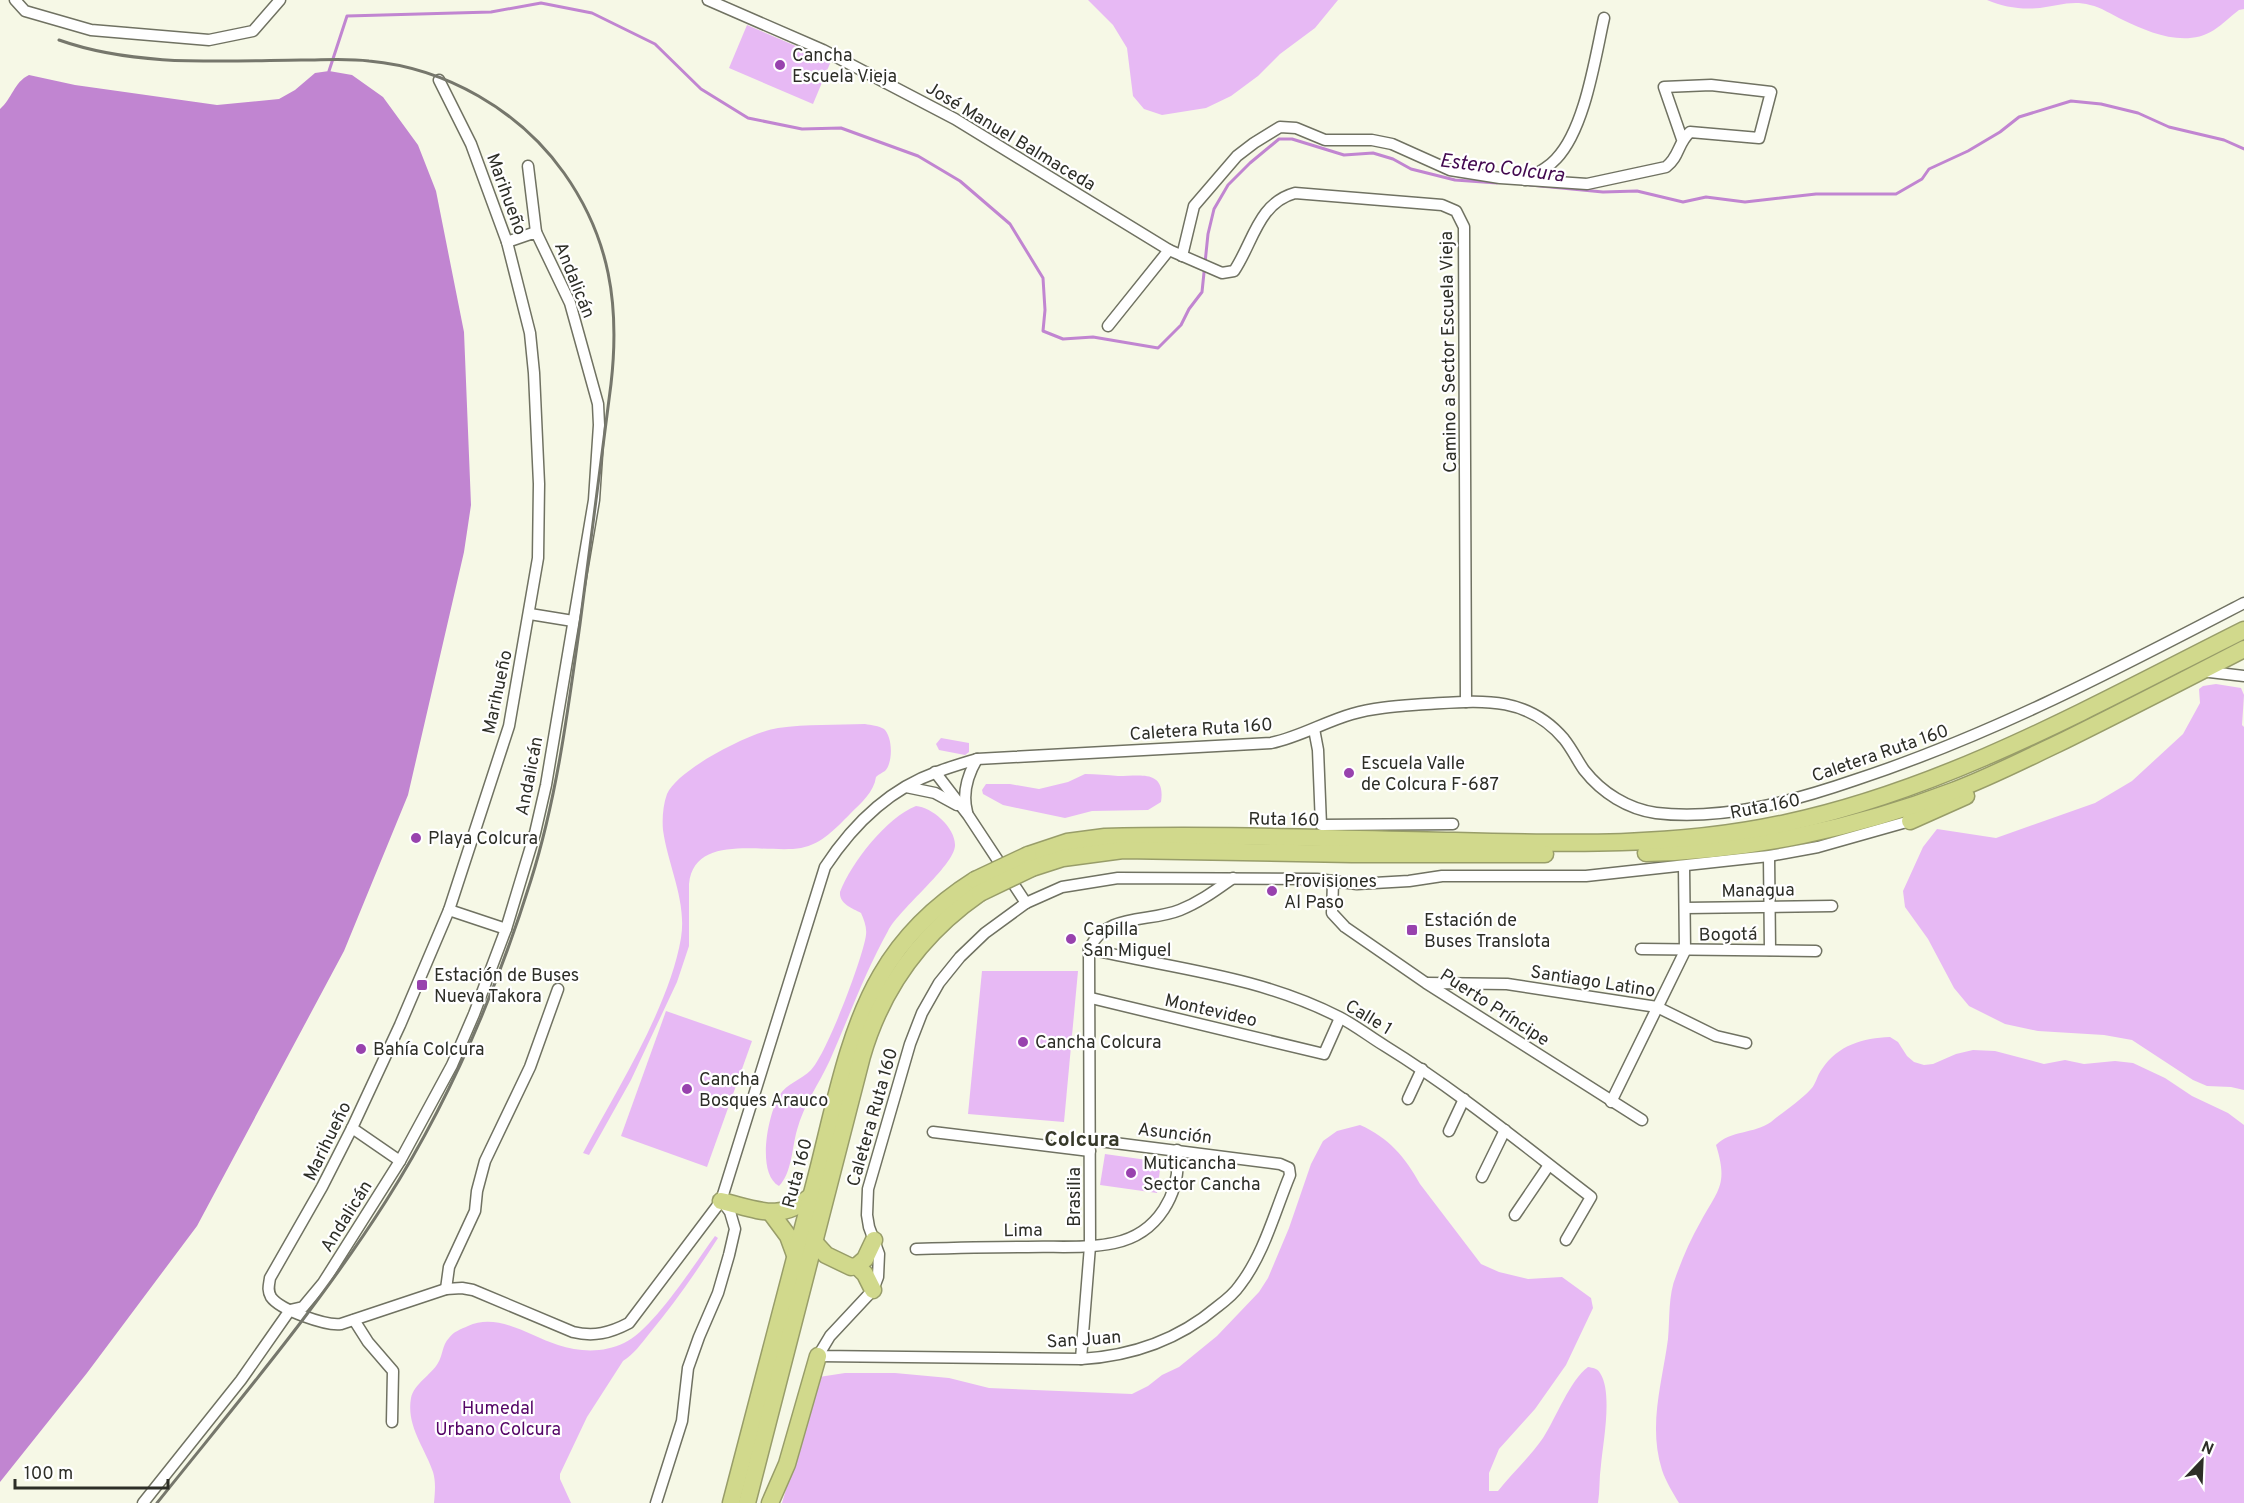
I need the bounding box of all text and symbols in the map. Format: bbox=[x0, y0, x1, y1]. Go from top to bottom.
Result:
place label: Cancha Escuela Vieja bbox=[792, 45, 897, 89]
marker: Cancha Escuela Vieja bbox=[773, 58, 787, 72]
street label: José Manuel Balmaceda bbox=[921, 77, 1099, 197]
water label: Estero Colcura bbox=[1438, 148, 1566, 190]
street label: Marihueño bbox=[480, 150, 531, 239]
street label: Camino a Sector Escuela Vieja bbox=[1436, 231, 1463, 473]
street label: Andalicán bbox=[548, 239, 599, 322]
street label: Marihueño bbox=[478, 648, 519, 736]
street label: Caletera Ruta 160 bbox=[1129, 714, 1273, 747]
street label: Caletera Ruta 160 bbox=[1809, 720, 1952, 789]
street label: Andalicán bbox=[512, 735, 549, 818]
place label: Escuela Valle de Colcura F-687 bbox=[1361, 753, 1499, 797]
marker: Escuela Valle de Colcura F-687 bbox=[1342, 766, 1356, 780]
street label: Ruta 160 bbox=[1728, 789, 1802, 826]
street label: Ruta 160 bbox=[1248, 808, 1320, 833]
place label: Playa Colcura bbox=[428, 828, 538, 851]
marker: Playa Colcura bbox=[409, 831, 423, 845]
place label: Provisiones Al Paso bbox=[1284, 871, 1377, 915]
street label: Managua bbox=[1721, 879, 1795, 904]
marker: Provisiones Al Paso bbox=[1265, 884, 1279, 898]
place label: Estación de Buses Translota bbox=[1424, 910, 1550, 954]
place label: Capilla San Miguel bbox=[1083, 919, 1171, 963]
marker: Estación de Buses Translota bbox=[1405, 923, 1419, 937]
street label: Bogotá bbox=[1699, 923, 1757, 948]
marker: Capilla San Miguel bbox=[1064, 932, 1078, 946]
street label: Santiago Latino bbox=[1529, 961, 1657, 1004]
street label: Puerto Príncipe bbox=[1435, 964, 1553, 1052]
place label: Estación de Buses Nueva Takora bbox=[434, 965, 579, 1009]
marker: Estación de Buses Nueva Takora bbox=[415, 978, 429, 992]
street label: Montevideo bbox=[1162, 990, 1259, 1033]
street label: Calle 1 bbox=[1340, 995, 1396, 1041]
place label: Cancha Colcura bbox=[1035, 1032, 1161, 1055]
marker: Cancha Colcura bbox=[1016, 1035, 1030, 1049]
place label: Bahía Colcura bbox=[373, 1039, 485, 1062]
marker: Bahía Colcura bbox=[354, 1042, 368, 1056]
street label: Caletera Ruta 160 bbox=[843, 1045, 904, 1189]
place label: Cancha Bosques Arauco bbox=[699, 1069, 828, 1113]
marker: Cancha Bosques Arauco bbox=[680, 1082, 694, 1096]
street label: Marihueño bbox=[299, 1098, 357, 1185]
street label: Asunción bbox=[1136, 1119, 1213, 1150]
district label: Colcura bbox=[1044, 1127, 1120, 1154]
street label: Ruta 160 bbox=[778, 1136, 819, 1211]
place label: Muticancha Sector Cancha bbox=[1143, 1153, 1261, 1197]
marker: Muticancha Sector Cancha bbox=[1124, 1166, 1138, 1180]
street label: Brasilia bbox=[1064, 1167, 1087, 1227]
street label: Andalicán bbox=[316, 1177, 378, 1257]
street label: Lima bbox=[1003, 1220, 1043, 1243]
street label: San Juan bbox=[1046, 1326, 1122, 1355]
park label: Humedal Urbano Colcura bbox=[435, 1398, 561, 1442]
north arrow bbox=[2172, 1431, 2232, 1491]
text: N bbox=[2198, 1438, 2216, 1460]
scale bar bbox=[15, 1452, 168, 1490]
text: 100 m bbox=[24, 1463, 73, 1486]

